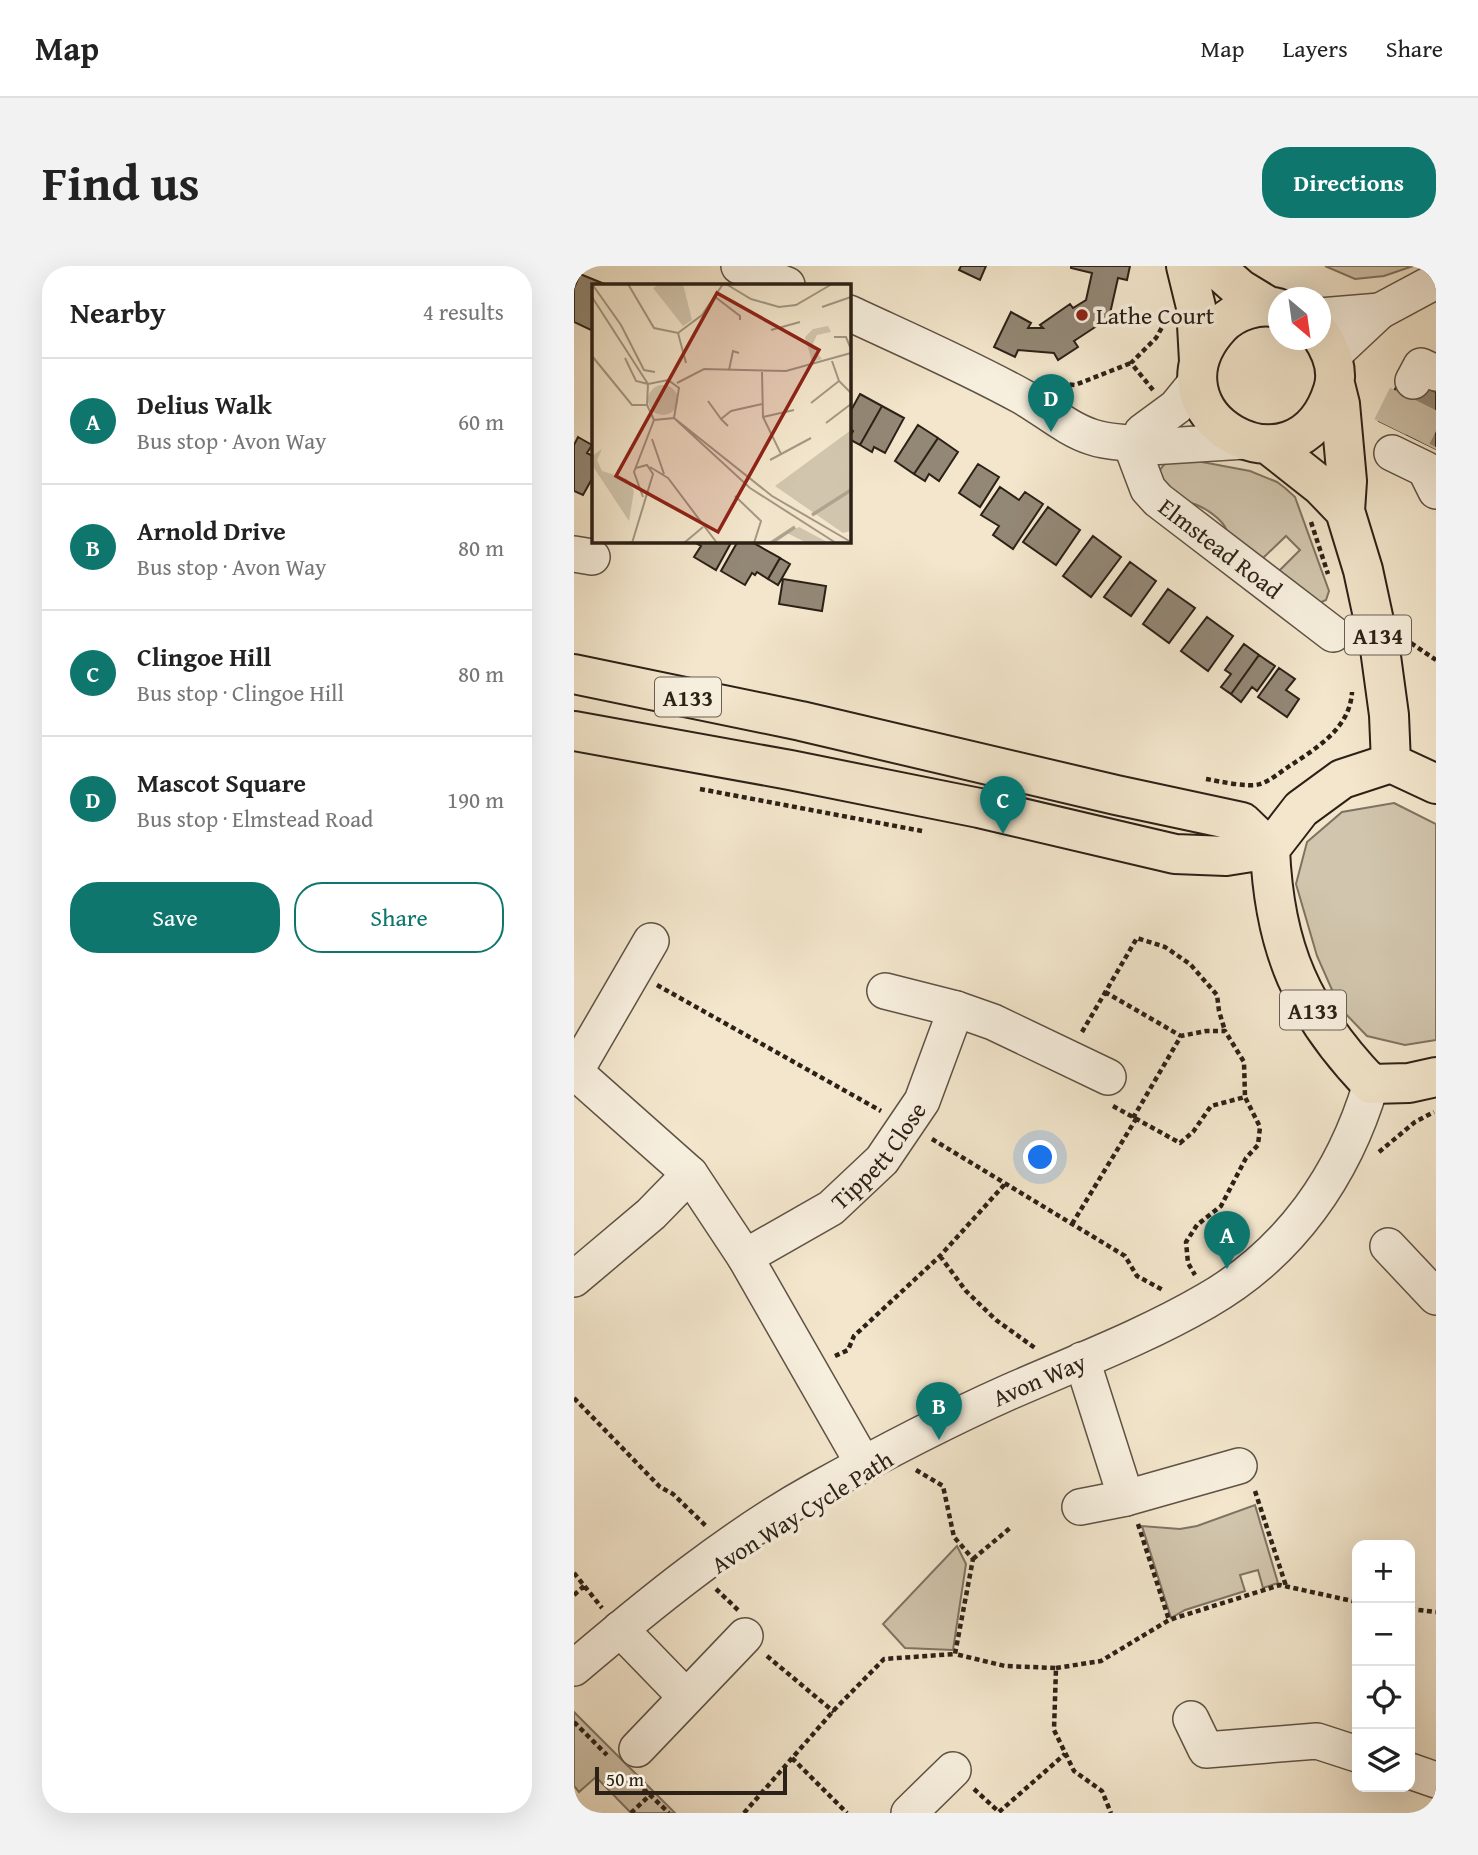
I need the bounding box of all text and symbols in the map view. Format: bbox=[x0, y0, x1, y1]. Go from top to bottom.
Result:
text: Map bbox=[35, 24, 99, 72]
text: Map bbox=[1201, 31, 1244, 66]
text: Layers bbox=[1282, 31, 1348, 66]
text: Share bbox=[1386, 31, 1443, 66]
text: Find us bbox=[42, 146, 200, 218]
button: Directions bbox=[1262, 147, 1436, 218]
inset map bbox=[592, 284, 850, 542]
north arrow bbox=[1268, 287, 1331, 350]
text: Nearby bbox=[70, 290, 166, 334]
text: 4 results bbox=[423, 295, 504, 328]
place label: Lathe Court bbox=[1096, 298, 1215, 333]
marker: Lathe Court bbox=[1074, 307, 1090, 323]
pin: D bbox=[1028, 374, 1074, 432]
text: Delius Walk bbox=[137, 385, 272, 424]
text: A bbox=[86, 405, 100, 438]
text: 60 m bbox=[458, 405, 504, 438]
text: Bus stop · Avon Way bbox=[137, 424, 327, 457]
street label: Elmstead Road bbox=[1152, 489, 1290, 607]
text: Arnold Drive bbox=[137, 511, 286, 550]
text: B bbox=[86, 531, 100, 564]
text: 80 m bbox=[458, 531, 504, 564]
text: Bus stop · Avon Way bbox=[137, 550, 327, 583]
road number: A134 bbox=[1345, 616, 1411, 654]
text: Clingoe Hill bbox=[137, 637, 271, 676]
text: C bbox=[86, 657, 100, 690]
text: 80 m bbox=[458, 657, 504, 690]
text: Bus stop · Clingoe Hill bbox=[137, 676, 344, 709]
road number: A133 bbox=[655, 678, 721, 716]
text: Mascot Square bbox=[137, 763, 306, 802]
pin: C bbox=[980, 776, 1026, 834]
text: D bbox=[86, 783, 100, 816]
text: 190 m bbox=[447, 783, 504, 816]
text: Bus stop · Elmstead Road bbox=[137, 802, 373, 835]
button: Save bbox=[70, 882, 280, 953]
button: Share bbox=[294, 882, 504, 953]
road number: A133 bbox=[1280, 990, 1346, 1030]
street label: Tippett Close bbox=[822, 1095, 934, 1217]
your location bbox=[1023, 1140, 1057, 1174]
pin: A bbox=[1204, 1211, 1250, 1269]
street label: Avon Way bbox=[987, 1344, 1091, 1415]
pin: B bbox=[916, 1382, 962, 1440]
street label: Avon Way Cycle Path bbox=[704, 1442, 900, 1582]
map controls bbox=[1352, 1540, 1415, 1792]
button: + bbox=[1352, 1540, 1415, 1603]
button: − bbox=[1352, 1603, 1415, 1666]
button: locate bbox=[1352, 1666, 1415, 1729]
button: layers bbox=[1352, 1729, 1415, 1792]
scale bar bbox=[595, 1764, 788, 1796]
text: 50 m bbox=[606, 1765, 644, 1793]

